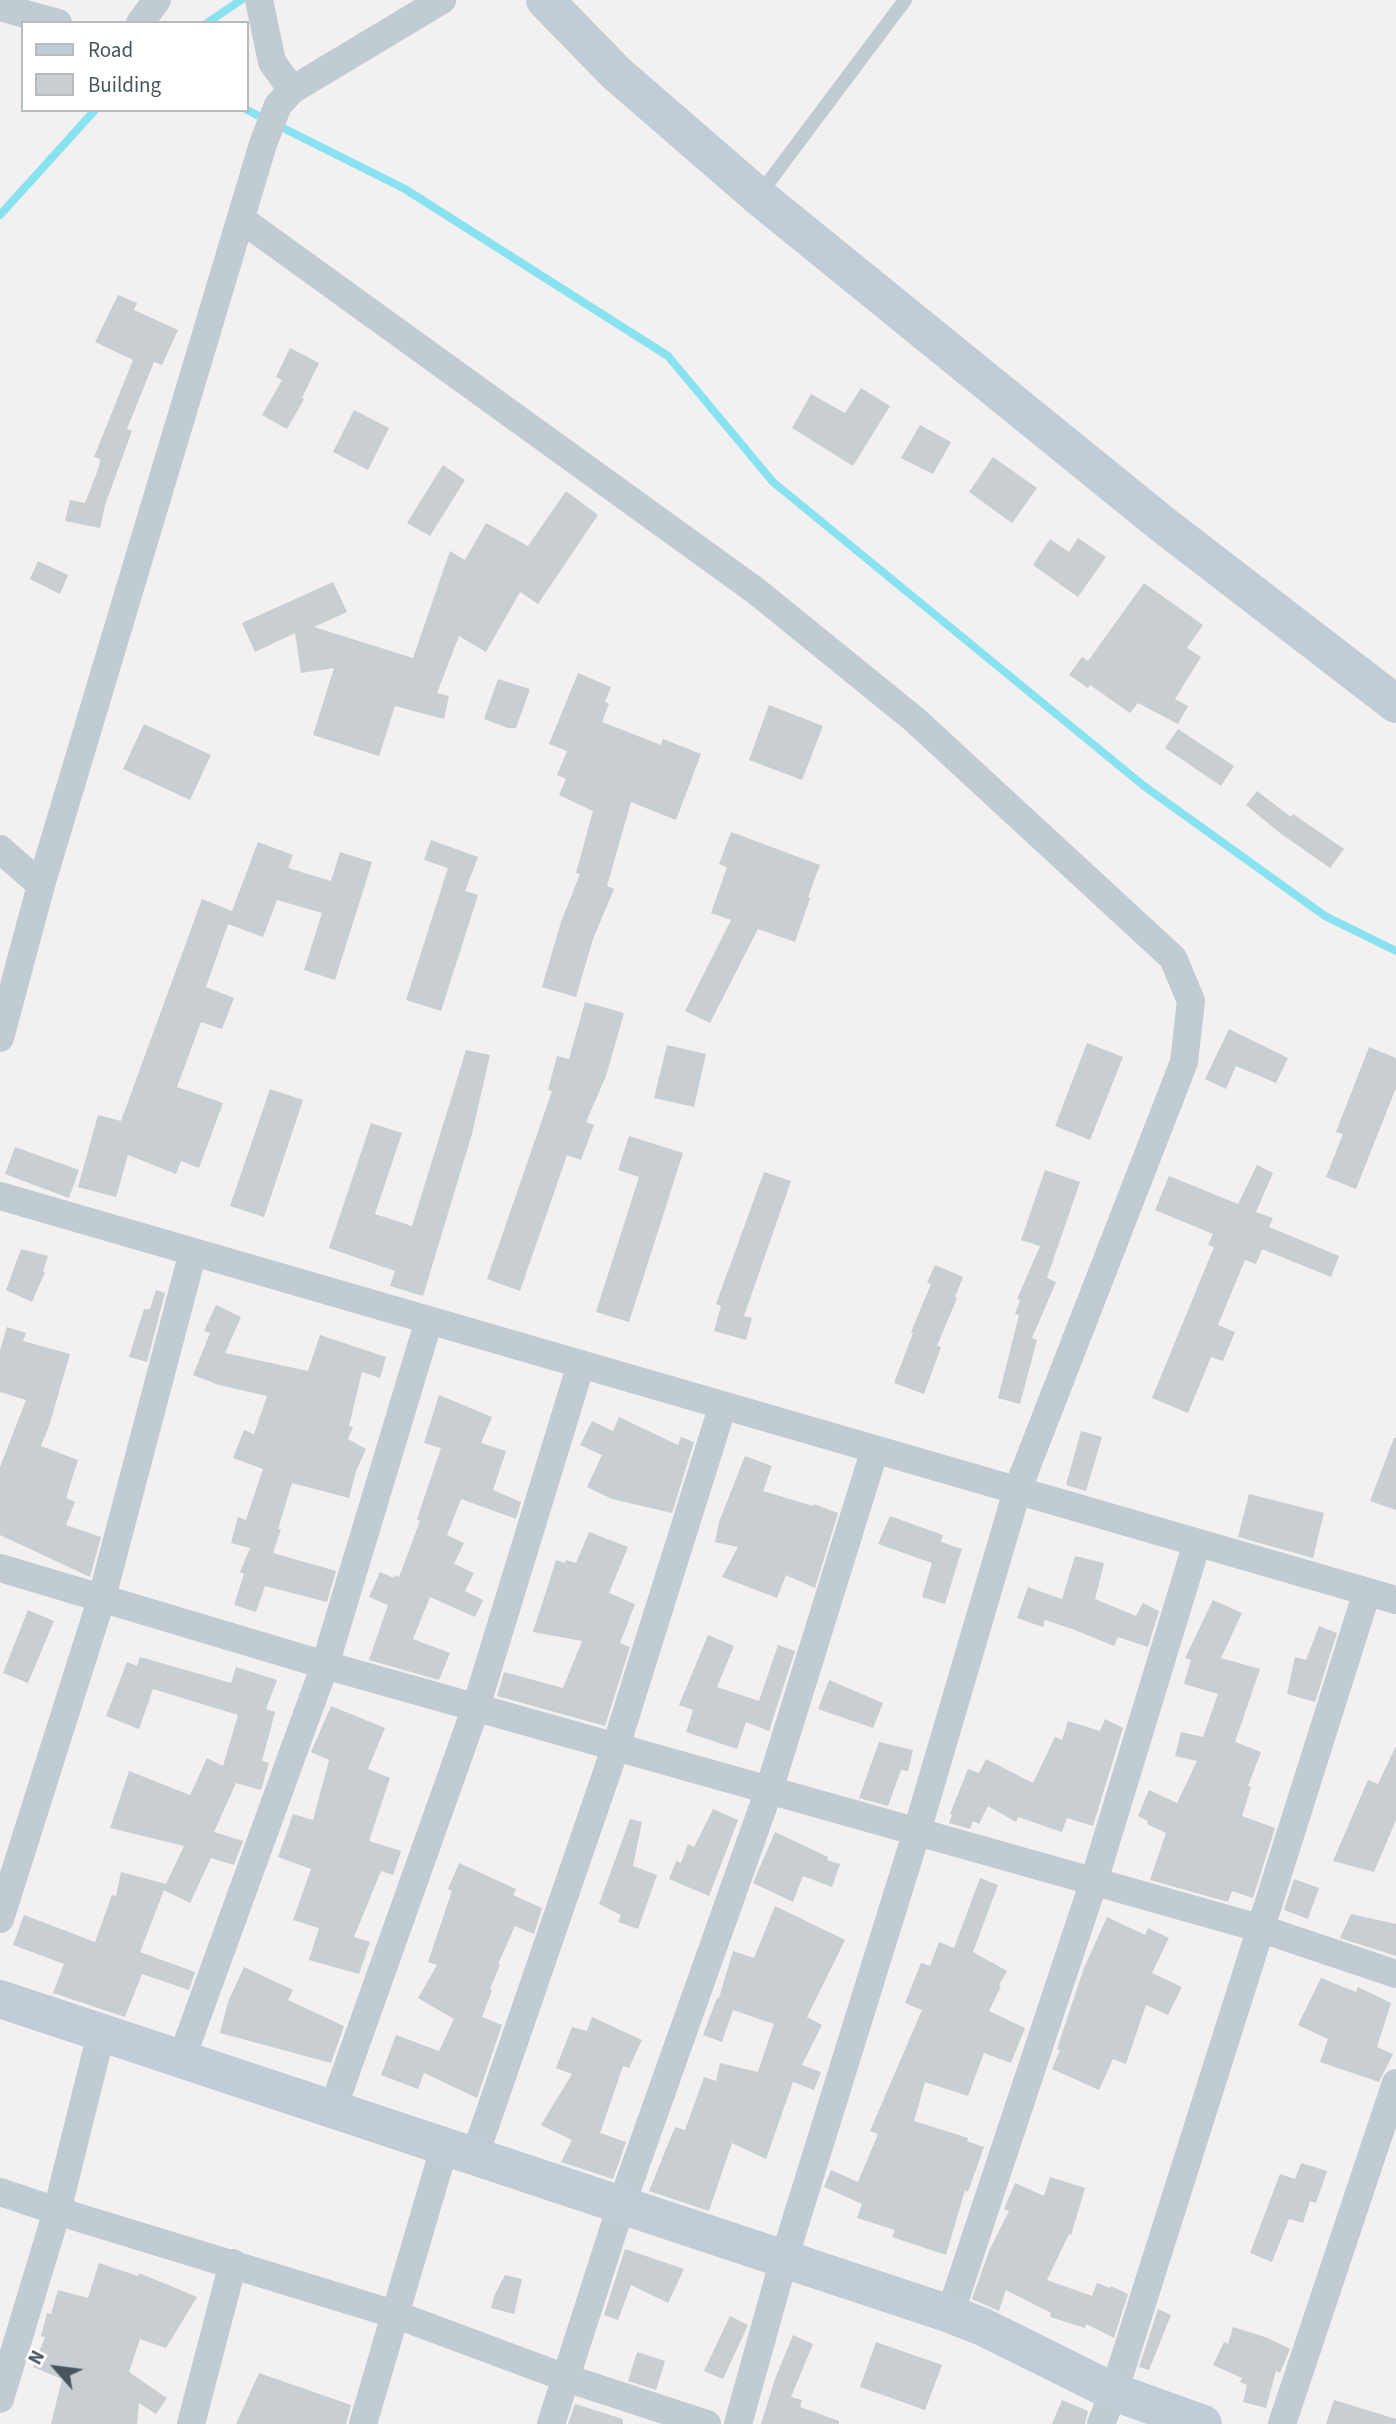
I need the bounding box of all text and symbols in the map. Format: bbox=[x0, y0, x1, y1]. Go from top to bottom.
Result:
legend bbox=[21, 21, 248, 112]
text: Road bbox=[88, 35, 133, 65]
text: Building bbox=[88, 70, 161, 100]
north arrow bbox=[21, 2333, 91, 2403]
text: N bbox=[22, 2346, 52, 2370]

